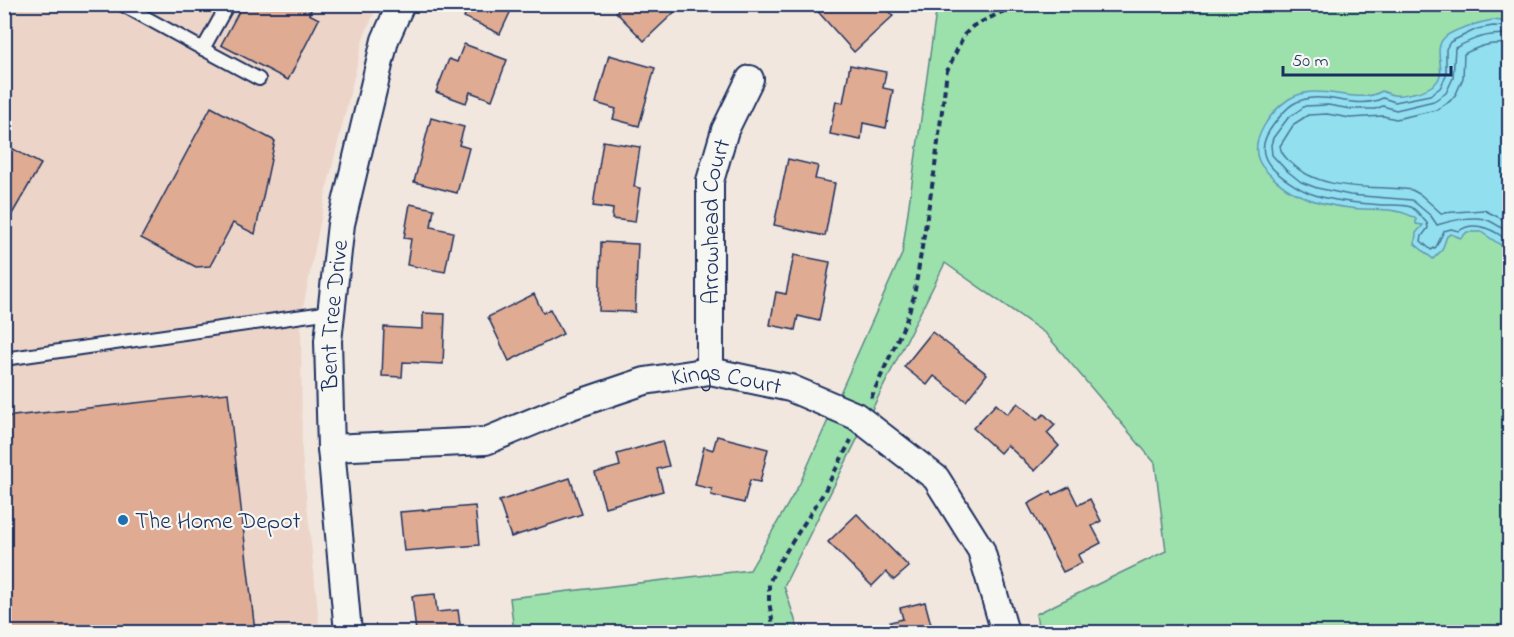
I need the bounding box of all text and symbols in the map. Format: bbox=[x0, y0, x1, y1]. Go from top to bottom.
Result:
scale bar bbox=[1283, 39, 1451, 77]
text: 50 m bbox=[1292, 49, 1329, 75]
street label: Arrowhead Court bbox=[695, 135, 741, 304]
street label: Bent Tree Drive bbox=[313, 238, 359, 392]
street label: Kings Court bbox=[669, 356, 784, 406]
place label: The Home Depot bbox=[135, 505, 301, 540]
marker: The Home Depot bbox=[116, 513, 130, 527]

